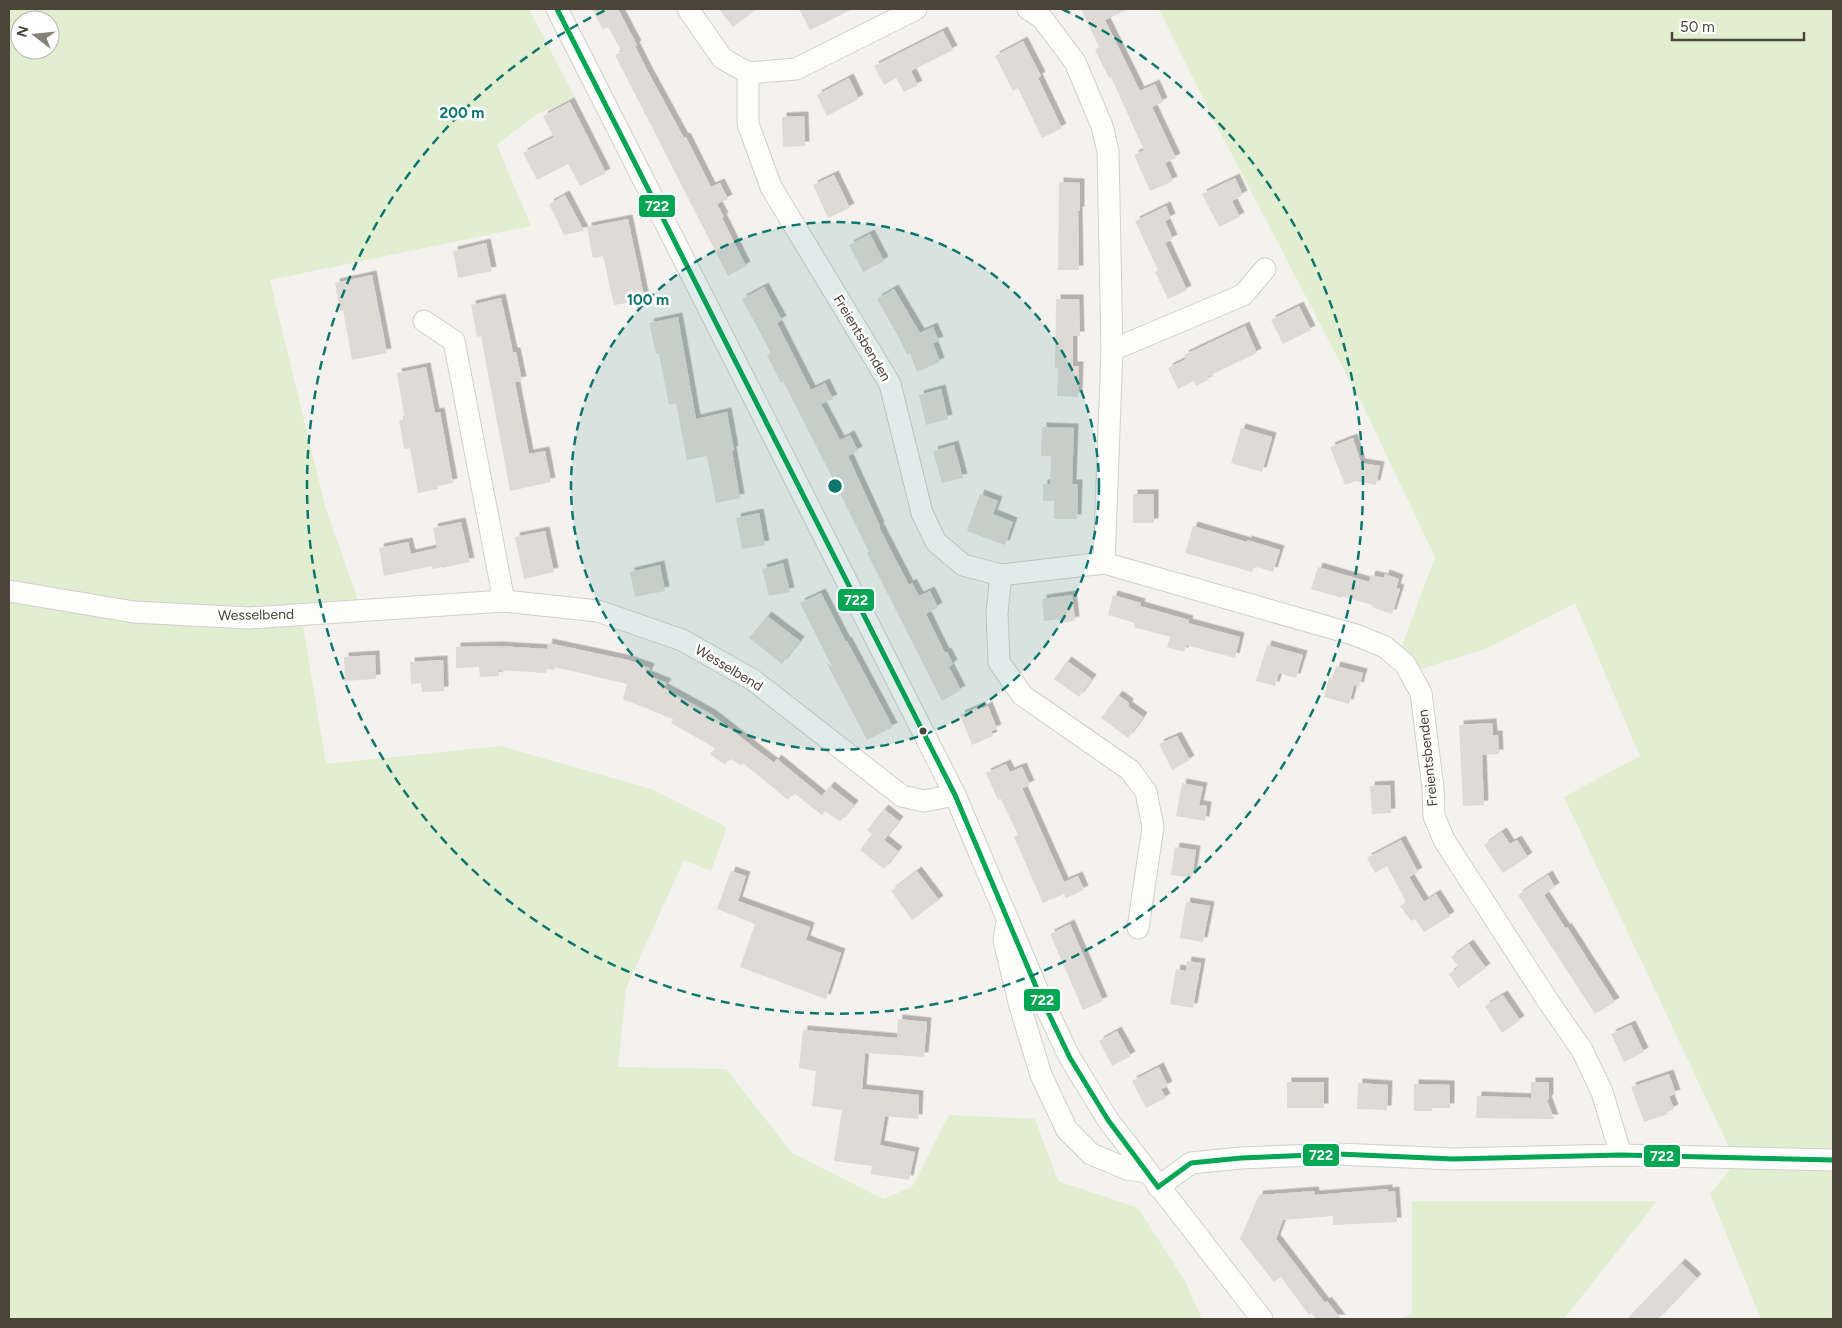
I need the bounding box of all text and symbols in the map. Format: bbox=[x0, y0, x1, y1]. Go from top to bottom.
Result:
north arrow bbox=[10, 10, 60, 60]
scale bar bbox=[1672, 10, 1804, 42]
text: 50 m bbox=[1680, 18, 1715, 36]
text: N bbox=[13, 24, 33, 39]
text: 200 m bbox=[440, 104, 484, 122]
line badge: 722 bbox=[638, 194, 676, 218]
text: 722 bbox=[645, 198, 669, 215]
text: 100 m bbox=[627, 291, 669, 309]
street label: Freientsbenden bbox=[830, 292, 895, 384]
centre of rings bbox=[826, 477, 844, 495]
line badge: 722 bbox=[837, 588, 875, 612]
text: 722 bbox=[844, 592, 868, 609]
street label: Wesselbend bbox=[218, 606, 294, 624]
street label: Wesselbend bbox=[692, 641, 766, 695]
street label: Freientsbenden bbox=[1414, 708, 1442, 807]
unlabelled marker bbox=[918, 726, 928, 736]
line badge: 722 bbox=[1023, 988, 1061, 1012]
text: 722 bbox=[1030, 992, 1054, 1009]
line badge: 722 bbox=[1302, 1143, 1340, 1167]
line badge: 722 bbox=[1643, 1144, 1681, 1168]
text: 722 bbox=[1309, 1147, 1333, 1164]
text: 722 bbox=[1650, 1148, 1674, 1165]

